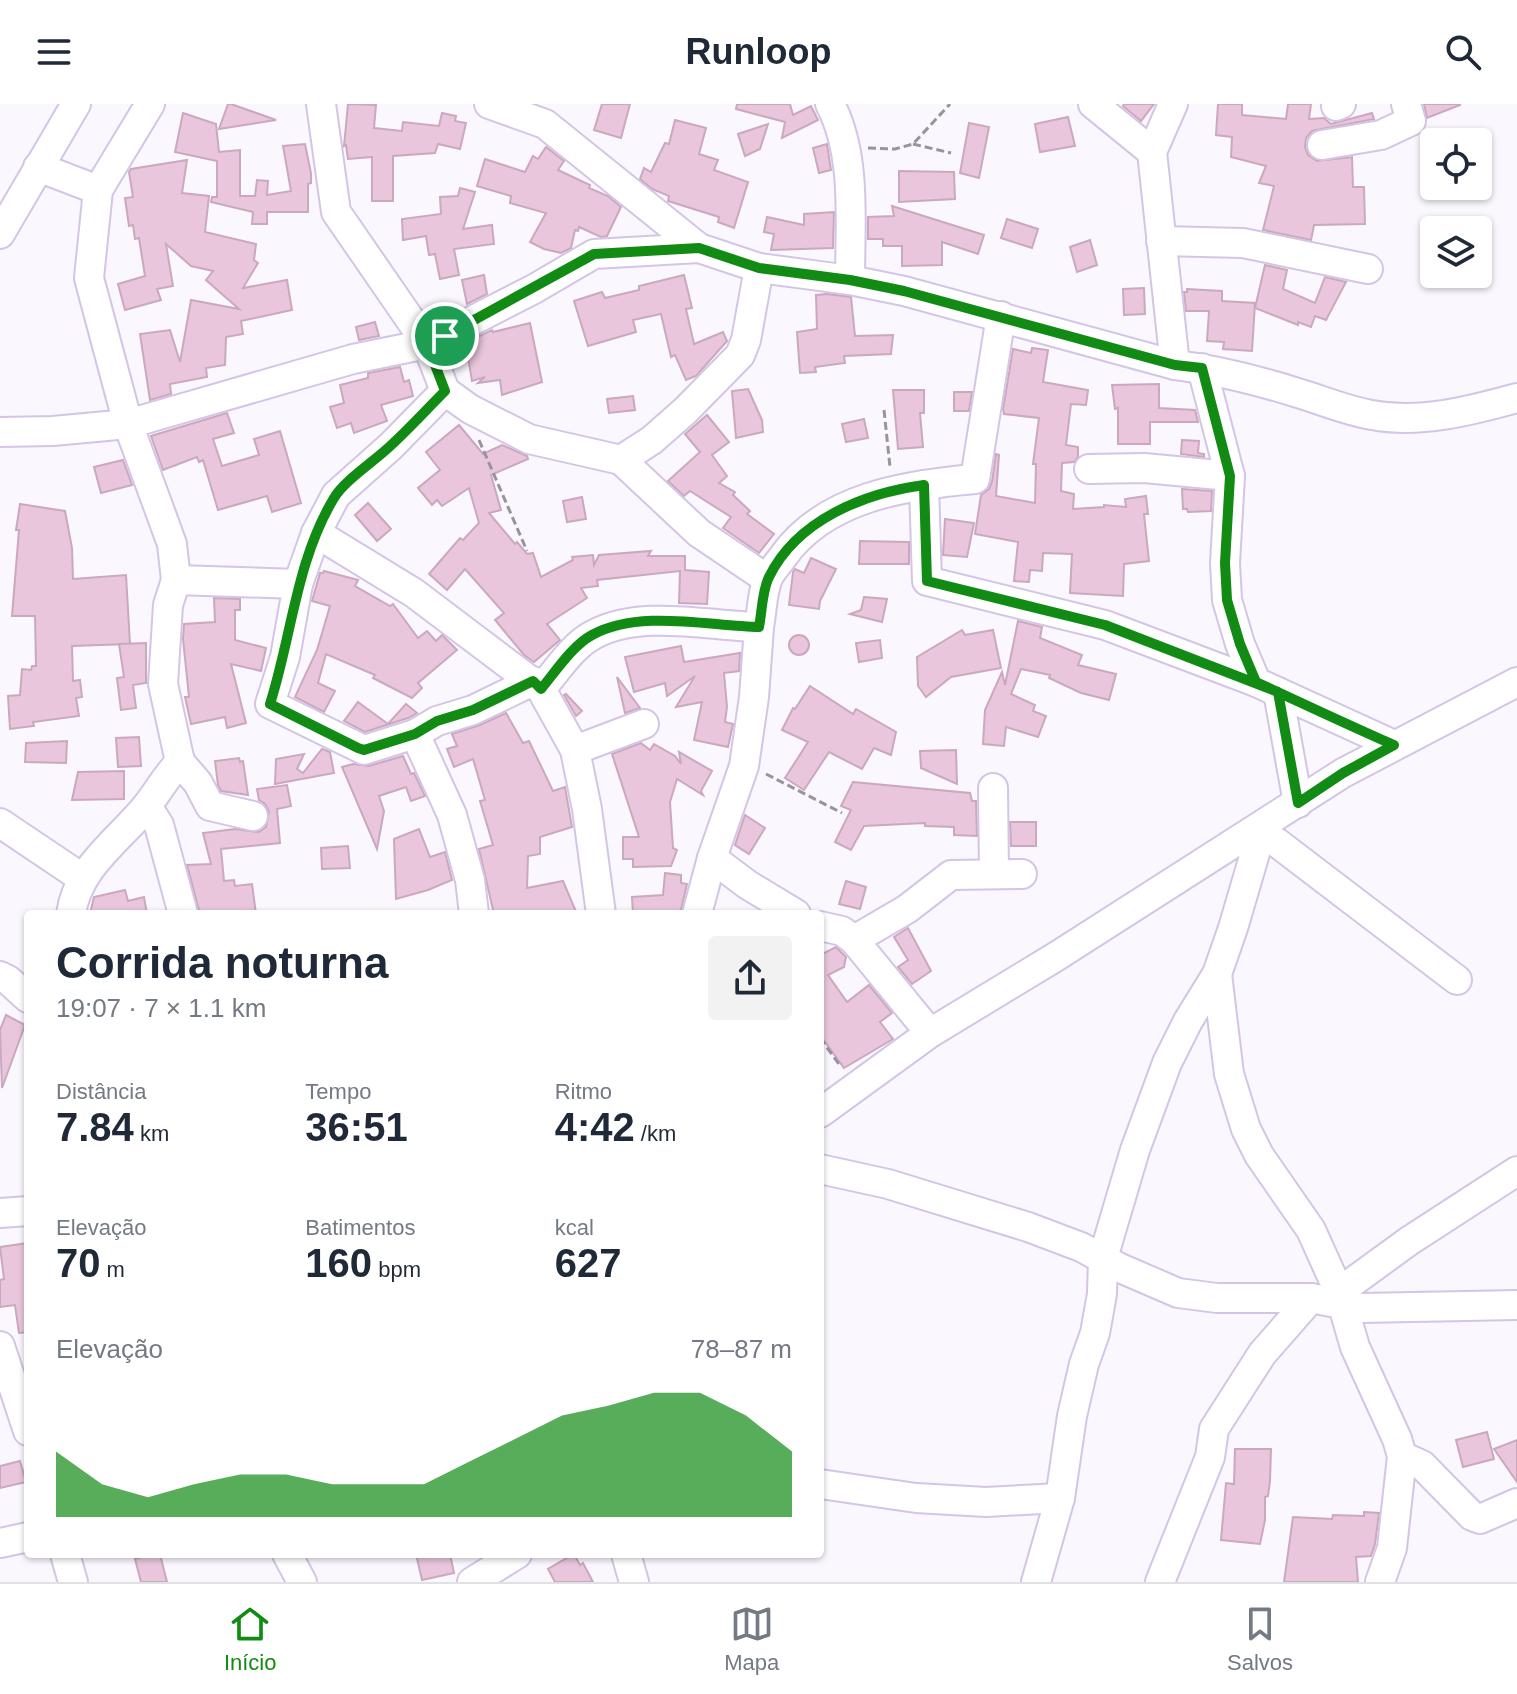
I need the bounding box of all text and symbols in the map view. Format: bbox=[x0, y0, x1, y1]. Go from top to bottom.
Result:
icon: menu bbox=[32, 30, 76, 74]
icon: search bbox=[1441, 30, 1485, 74]
text: Runloop bbox=[686, 31, 831, 72]
map controls bbox=[1420, 128, 1492, 288]
button: locate bbox=[1420, 128, 1492, 200]
button: layers bbox=[1420, 216, 1492, 288]
pin bbox=[411, 302, 479, 370]
icon: arrive bbox=[423, 314, 467, 358]
button: share bbox=[708, 936, 792, 1020]
text: Corrida noturna bbox=[56, 938, 388, 987]
text: 19:07 · 7 × 1.1 km bbox=[56, 993, 266, 1023]
text: Distância bbox=[56, 1079, 146, 1104]
text: Tempo bbox=[305, 1079, 371, 1104]
text: Ritmo bbox=[555, 1079, 612, 1104]
text: 7.84 bbox=[56, 1105, 134, 1149]
text: 36:51 bbox=[305, 1105, 408, 1149]
text: 4:42 bbox=[555, 1105, 635, 1149]
text: km bbox=[134, 1121, 169, 1146]
text: /km bbox=[635, 1121, 676, 1146]
text: Elevação bbox=[56, 1215, 147, 1240]
text: Batimentos bbox=[305, 1215, 415, 1240]
text: kcal bbox=[555, 1215, 594, 1240]
text: 70 bbox=[56, 1241, 101, 1285]
text: 160 bbox=[305, 1241, 372, 1285]
text: 627 bbox=[555, 1241, 621, 1285]
text: m bbox=[101, 1257, 125, 1282]
text: bpm bbox=[372, 1257, 421, 1282]
text: Elevação bbox=[56, 1334, 163, 1364]
text: 78–87 m bbox=[691, 1334, 792, 1364]
tab: Início bbox=[224, 1602, 276, 1676]
tab: Mapa bbox=[724, 1602, 779, 1676]
tab: Salvos bbox=[1227, 1602, 1293, 1676]

